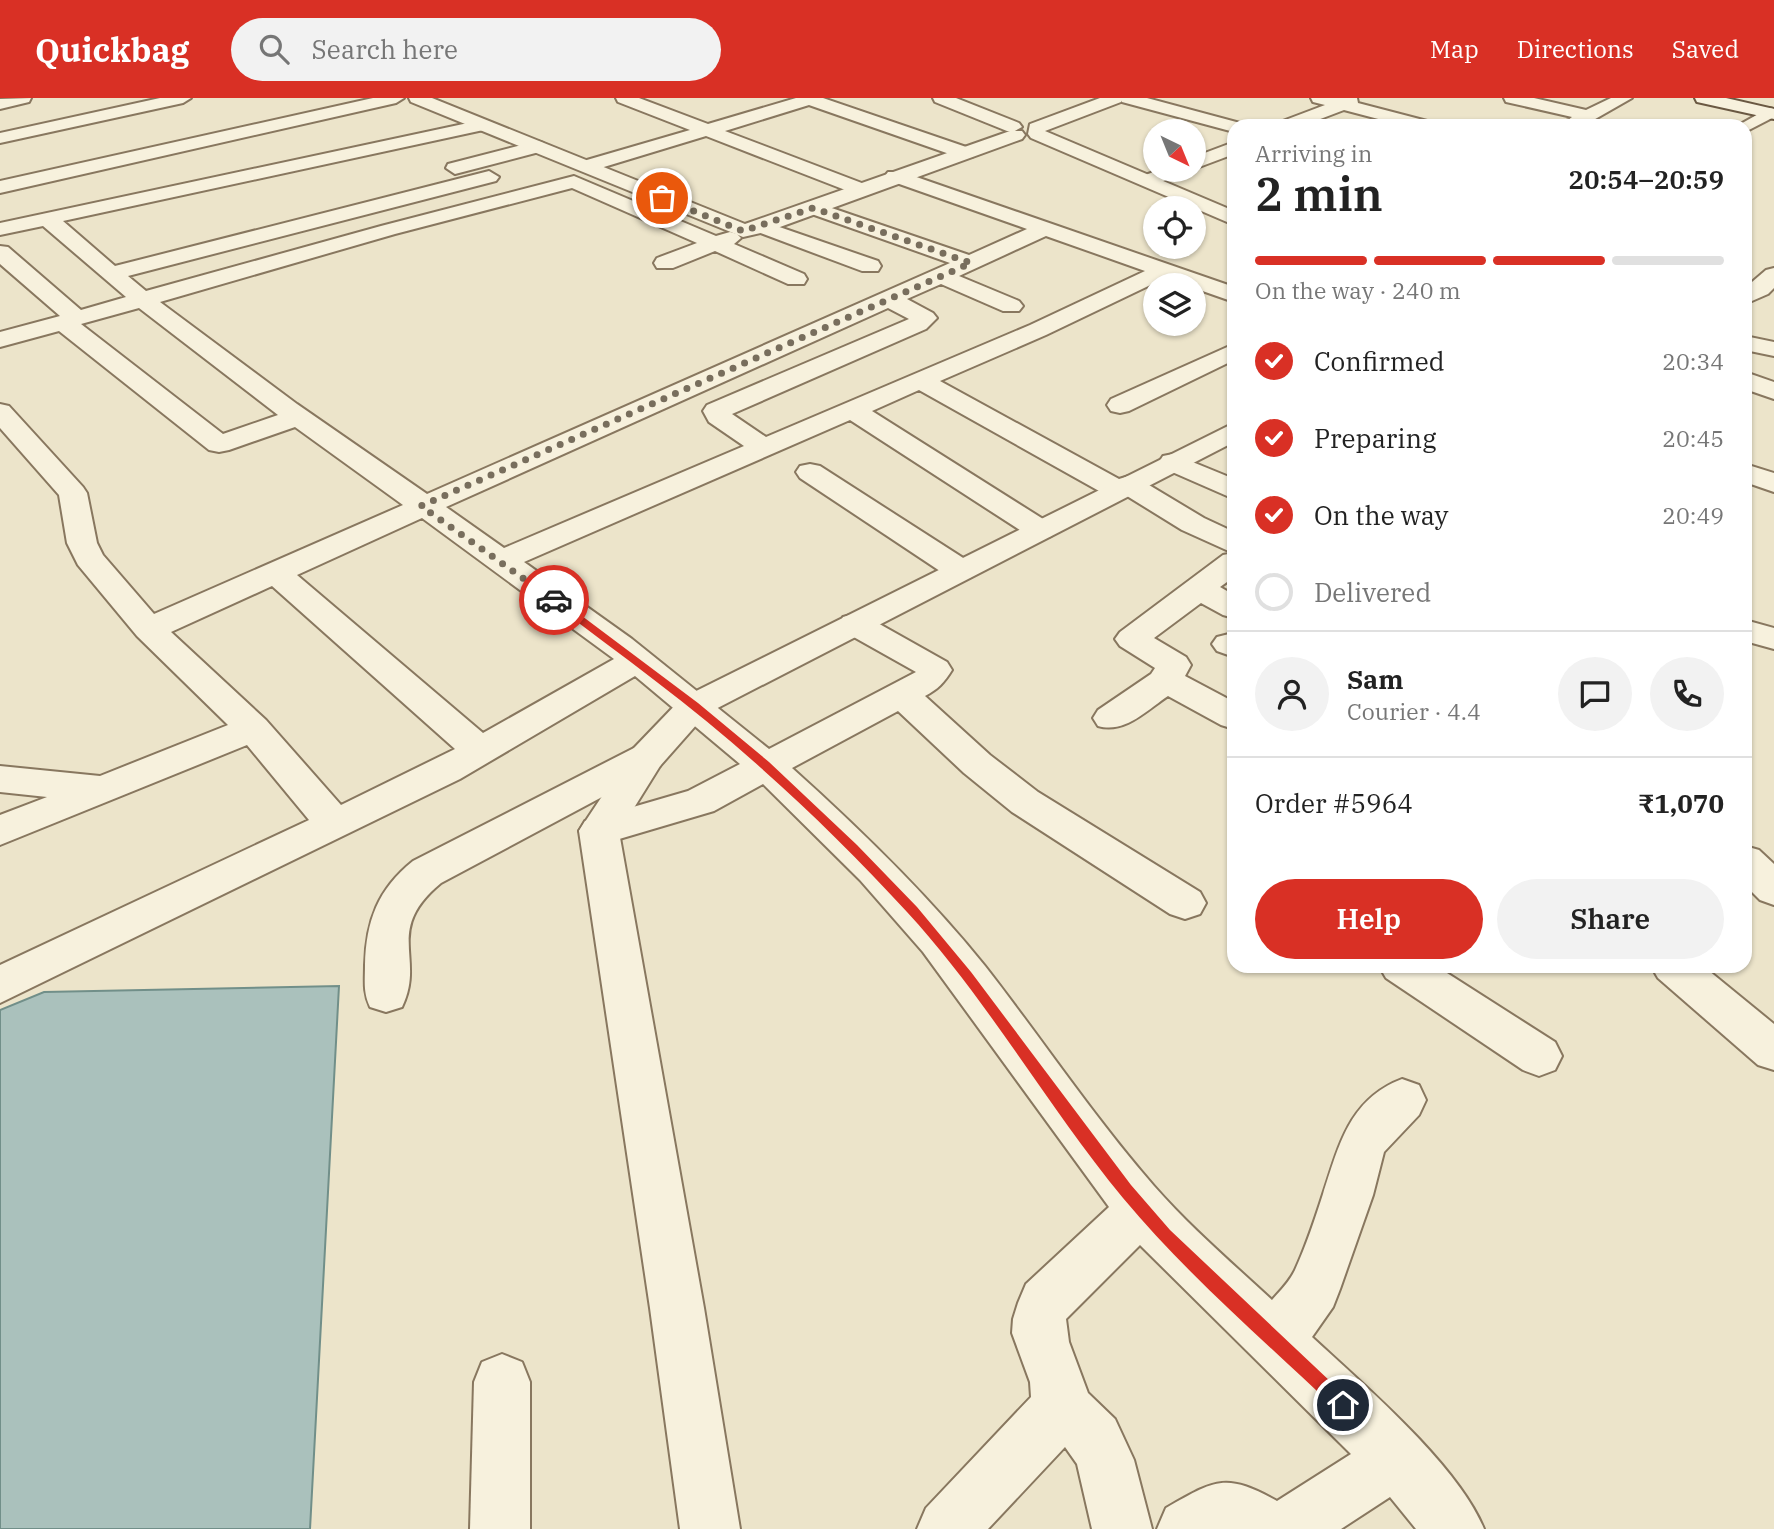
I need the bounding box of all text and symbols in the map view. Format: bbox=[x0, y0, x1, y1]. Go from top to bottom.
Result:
search box bbox=[231, 18, 721, 81]
text: Quickbag bbox=[35, 28, 189, 71]
icon: search bbox=[255, 30, 293, 68]
text: Search here bbox=[311, 32, 458, 66]
text: Map bbox=[1430, 33, 1479, 65]
text: Directions bbox=[1517, 33, 1634, 65]
text: Saved bbox=[1672, 33, 1739, 65]
north arrow bbox=[1143, 119, 1206, 182]
map controls bbox=[1143, 119, 1206, 336]
text: Arriving in bbox=[1255, 138, 1372, 168]
text: 20:54–20:59 bbox=[1568, 162, 1724, 196]
text: 2 min bbox=[1255, 164, 1383, 224]
pin bbox=[632, 168, 692, 228]
icon: bag bbox=[643, 179, 681, 217]
button: locate bbox=[1143, 196, 1206, 259]
button: layers bbox=[1143, 273, 1206, 336]
text: On the way · 240 m bbox=[1255, 275, 1461, 305]
icon: check bbox=[1255, 342, 1293, 380]
text: Confirmed bbox=[1314, 344, 1445, 378]
text: 20:34 bbox=[1662, 346, 1724, 376]
icon: check bbox=[1255, 419, 1293, 457]
text: Preparing bbox=[1314, 421, 1436, 455]
text: 20:45 bbox=[1662, 423, 1724, 453]
icon: check bbox=[1255, 496, 1293, 534]
text: On the way bbox=[1314, 498, 1448, 532]
text: 20:49 bbox=[1662, 500, 1724, 530]
courier bbox=[519, 565, 589, 635]
text: Delivered bbox=[1314, 575, 1431, 609]
icon: car bbox=[535, 581, 573, 619]
button: person bbox=[1255, 657, 1329, 731]
button: chat bbox=[1558, 657, 1632, 731]
button: phone bbox=[1650, 657, 1724, 731]
text: Sam bbox=[1347, 662, 1403, 696]
text: Courier · 4.4 bbox=[1347, 696, 1481, 726]
text: Order #5964 bbox=[1255, 786, 1413, 820]
text: ₹1,070 bbox=[1638, 786, 1724, 820]
button: Help bbox=[1255, 879, 1483, 959]
button: Share bbox=[1497, 879, 1724, 959]
pin bbox=[1313, 1375, 1373, 1435]
icon: home bbox=[1324, 1386, 1362, 1424]

